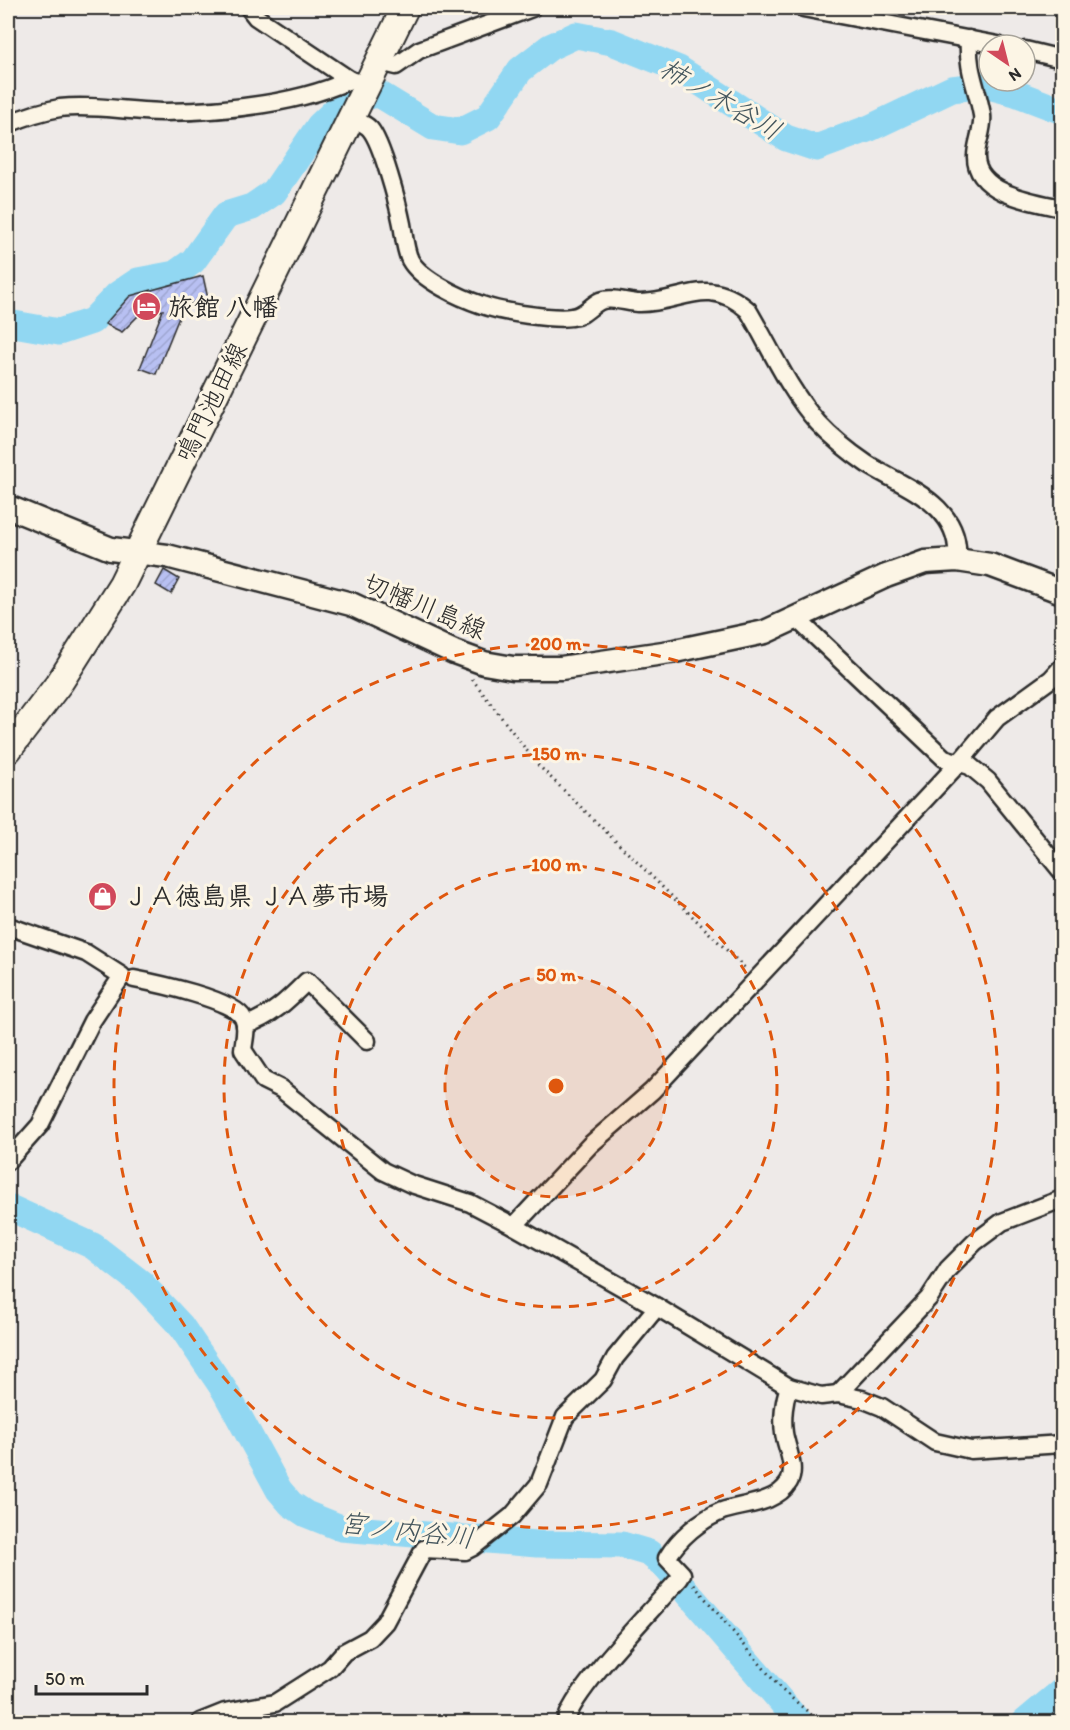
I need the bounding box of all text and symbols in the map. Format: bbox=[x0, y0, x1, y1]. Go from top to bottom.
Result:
north arrow bbox=[977, 33, 1037, 93]
water label: 柿ノ木谷川 bbox=[654, 51, 788, 147]
text: N bbox=[1005, 64, 1025, 86]
hotel icon: 旅館 八幡 bbox=[131, 291, 163, 323]
place label: 旅館 八幡 bbox=[168, 291, 278, 323]
street label: 鳴門池田線 bbox=[168, 337, 254, 467]
street label: 切幡川島線 bbox=[359, 566, 491, 646]
text: 200 m bbox=[531, 633, 582, 655]
text: 150 m bbox=[532, 743, 581, 765]
text: 100 m bbox=[531, 854, 582, 876]
shop icon: ＪＡ徳島県 ＪＡ夢市場 bbox=[86, 880, 118, 912]
place label: ＪＡ徳島県 ＪＡ夢市場 bbox=[123, 880, 389, 912]
text: 50 m bbox=[536, 964, 577, 986]
centre of rings bbox=[546, 1076, 566, 1096]
water label: 宮ノ内谷川 bbox=[338, 1505, 476, 1555]
scale bar bbox=[36, 1658, 147, 1696]
text: 50 m bbox=[45, 1668, 85, 1690]

